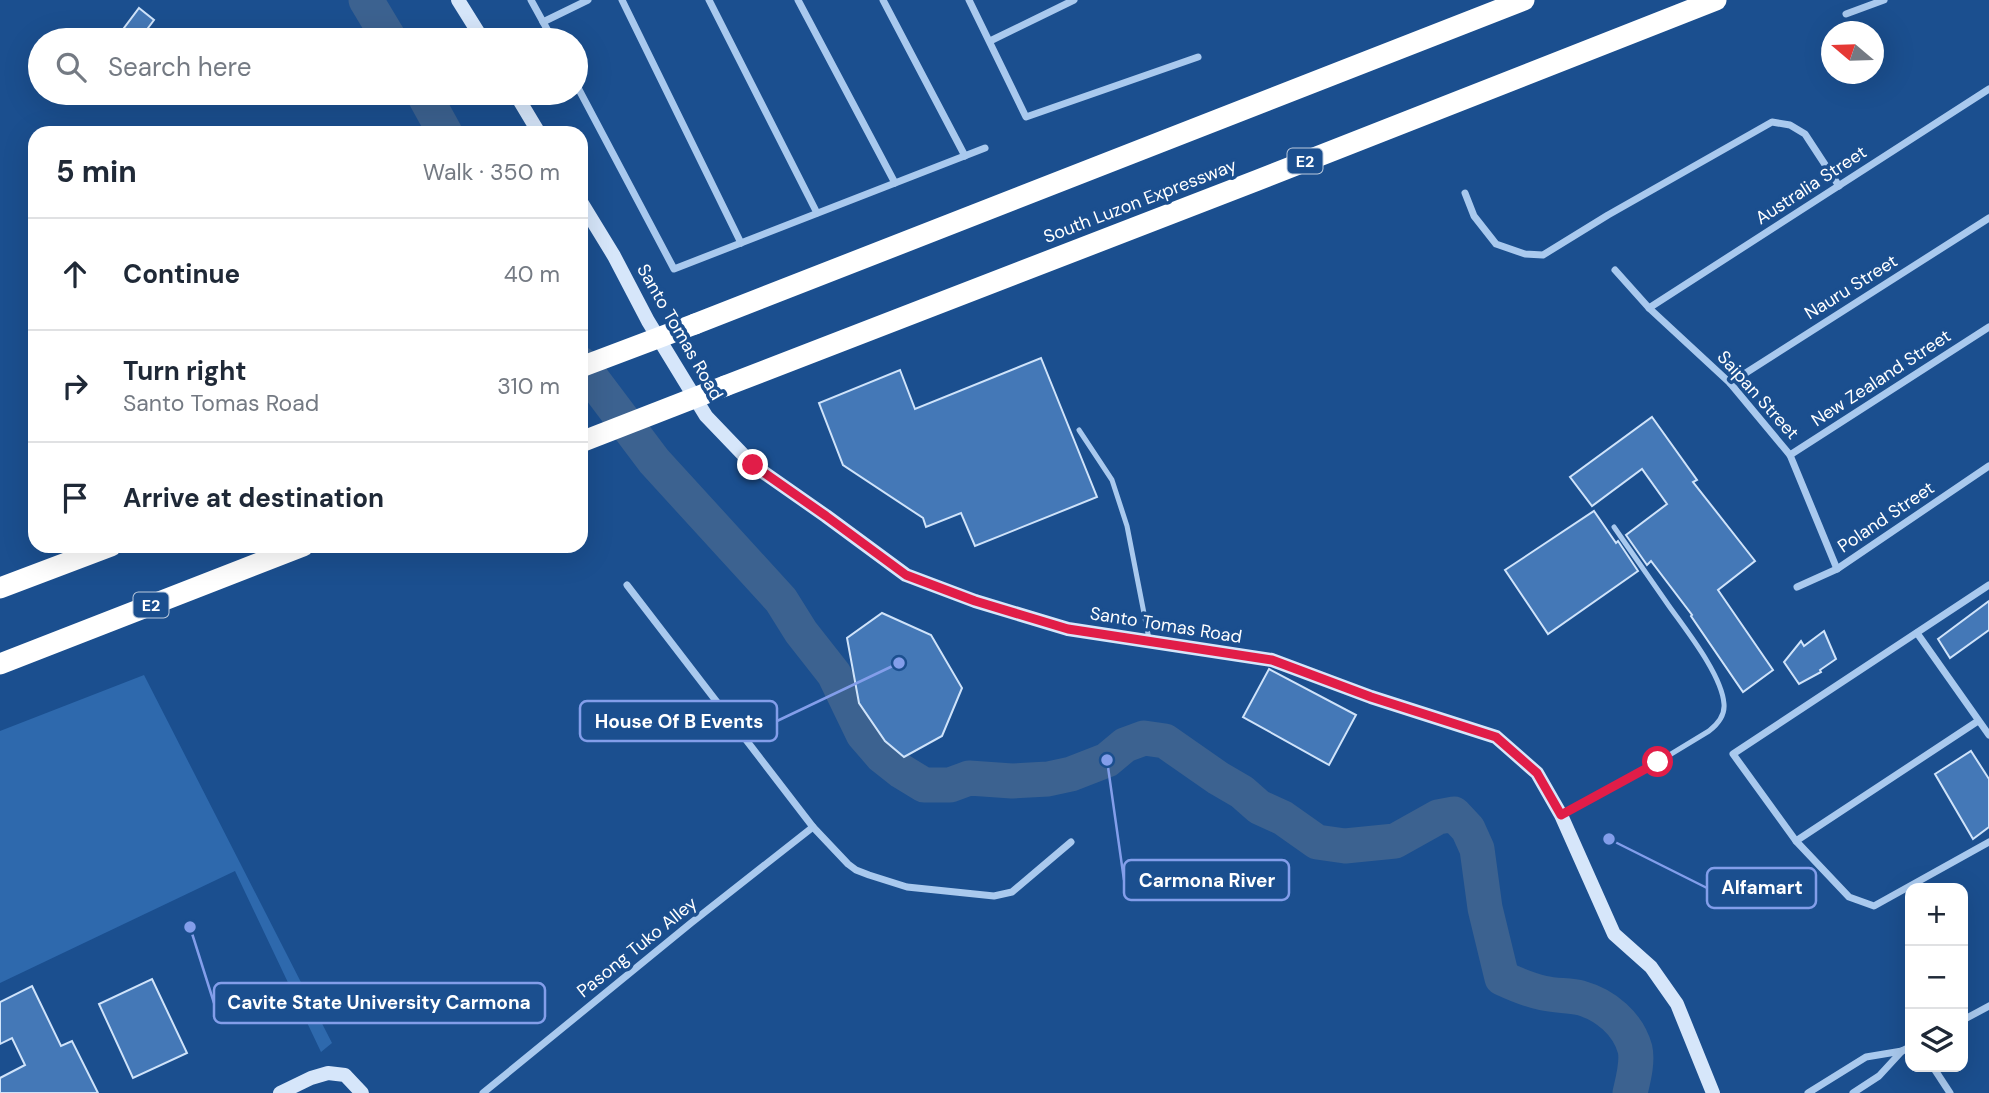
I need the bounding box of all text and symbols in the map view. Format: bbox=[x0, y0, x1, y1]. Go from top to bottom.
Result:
north arrow bbox=[1821, 21, 1884, 84]
search box bbox=[28, 28, 588, 105]
icon: search bbox=[52, 48, 90, 86]
text: Search here bbox=[108, 50, 251, 84]
street label: Australia Street bbox=[1751, 140, 1871, 230]
road number: E2 bbox=[1288, 148, 1322, 174]
text: 5 min bbox=[56, 152, 137, 191]
street label: South Luzon Expressway bbox=[1040, 153, 1240, 249]
text: Walk · 350 m bbox=[423, 157, 560, 187]
street label: Nauru Street bbox=[1800, 249, 1902, 325]
icon: ahead bbox=[56, 255, 94, 293]
text: Continue bbox=[123, 257, 240, 291]
text: 40 m bbox=[504, 259, 560, 289]
street label: Santo Tomas Road bbox=[631, 260, 729, 404]
street label: New Zealand Street bbox=[1807, 324, 1955, 432]
street label: Saipan Street bbox=[1712, 345, 1804, 445]
text: Turn right bbox=[123, 354, 247, 388]
icon: right bbox=[56, 367, 94, 405]
text: 310 m bbox=[497, 371, 560, 401]
text: Santo Tomas Road bbox=[123, 388, 319, 418]
route end bbox=[737, 449, 768, 480]
street label: Poland Street bbox=[1833, 476, 1939, 558]
icon: arrive bbox=[56, 479, 94, 517]
text: Arrive at destination bbox=[123, 481, 384, 515]
road number: E2 bbox=[134, 592, 168, 618]
street label: Santo Tomas Road bbox=[1088, 601, 1244, 649]
callout: House Of B Events bbox=[580, 701, 777, 741]
text: House Of B Events bbox=[595, 709, 763, 734]
route start bbox=[1642, 746, 1673, 777]
callout: Carmona River bbox=[1124, 860, 1289, 900]
text: Carmona River bbox=[1139, 868, 1275, 893]
callout: Alfamart bbox=[1707, 868, 1816, 908]
text: Alfamart bbox=[1721, 875, 1803, 900]
map controls bbox=[1905, 883, 1968, 1072]
button: + bbox=[1905, 883, 1968, 946]
street label: Pasong Tuko Alley bbox=[572, 891, 702, 1003]
button: − bbox=[1905, 946, 1968, 1009]
callout: Cavite State University Carmona bbox=[214, 983, 545, 1023]
text: Cavite State University Carmona bbox=[227, 990, 531, 1015]
button: layers bbox=[1905, 1009, 1968, 1072]

